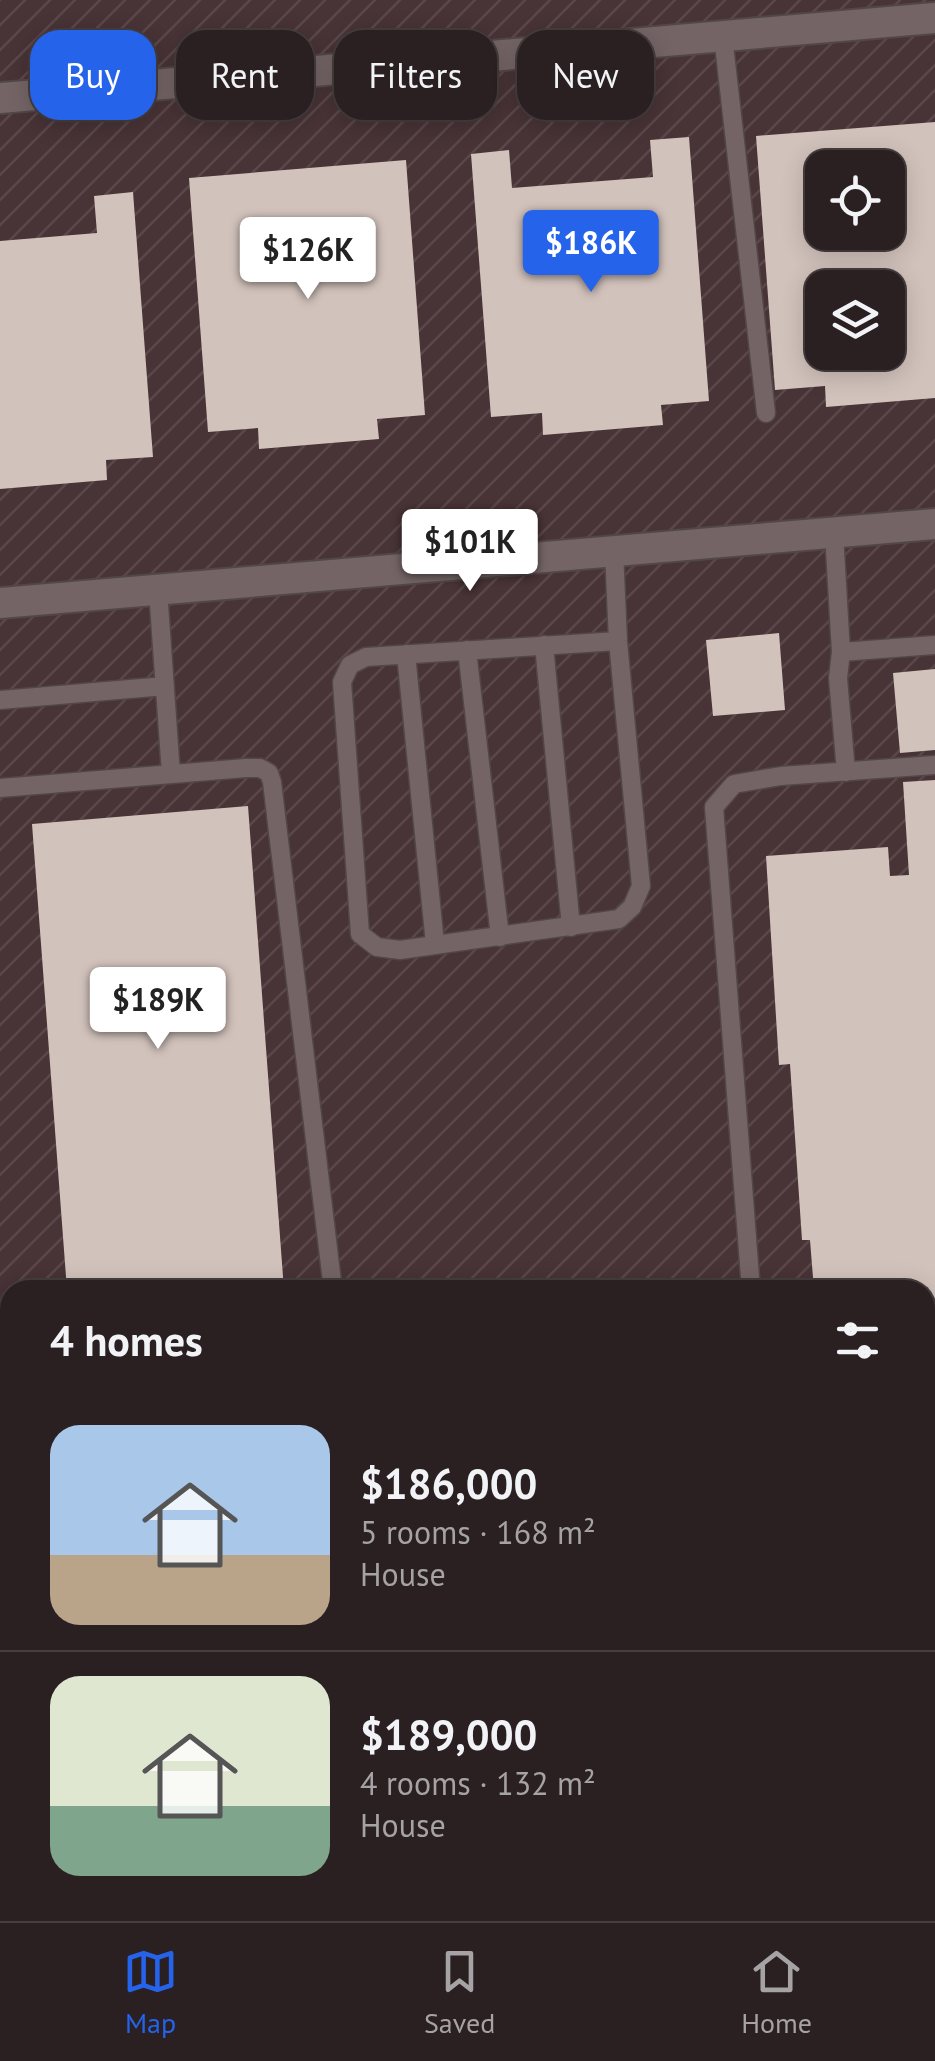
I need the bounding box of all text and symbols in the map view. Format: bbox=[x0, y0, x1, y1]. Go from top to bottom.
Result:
chip: Buy bbox=[30, 30, 156, 120]
chip: Rent bbox=[176, 30, 314, 120]
chip: Filters bbox=[334, 30, 497, 120]
chip: New bbox=[517, 30, 654, 120]
map controls bbox=[805, 150, 905, 370]
button: locate bbox=[805, 150, 905, 250]
pin: $186K bbox=[521, 210, 661, 295]
pin: $126K bbox=[238, 217, 378, 302]
text: $186K bbox=[545, 221, 637, 263]
text: $126K bbox=[262, 228, 354, 270]
button: layers bbox=[805, 270, 905, 370]
pin: $101K bbox=[400, 509, 540, 594]
text: $101K bbox=[424, 520, 516, 562]
pin: $189K bbox=[88, 967, 228, 1052]
text: $189K bbox=[112, 978, 204, 1020]
text: 4 homes bbox=[50, 1313, 203, 1368]
icon: filters bbox=[830, 1313, 885, 1368]
text: $186,000 bbox=[360, 1456, 537, 1511]
icon: home bbox=[130, 1465, 250, 1585]
text: 5 rooms · 168 m² bbox=[360, 1511, 596, 1553]
text: House bbox=[360, 1553, 446, 1595]
text: $189,000 bbox=[360, 1707, 537, 1762]
icon: home bbox=[130, 1716, 250, 1836]
text: 4 rooms · 132 m² bbox=[360, 1762, 596, 1804]
text: House bbox=[360, 1804, 446, 1846]
tab: Map bbox=[123, 1944, 178, 2041]
tab: Saved bbox=[424, 1944, 495, 2041]
tab: Home bbox=[741, 1944, 812, 2041]

